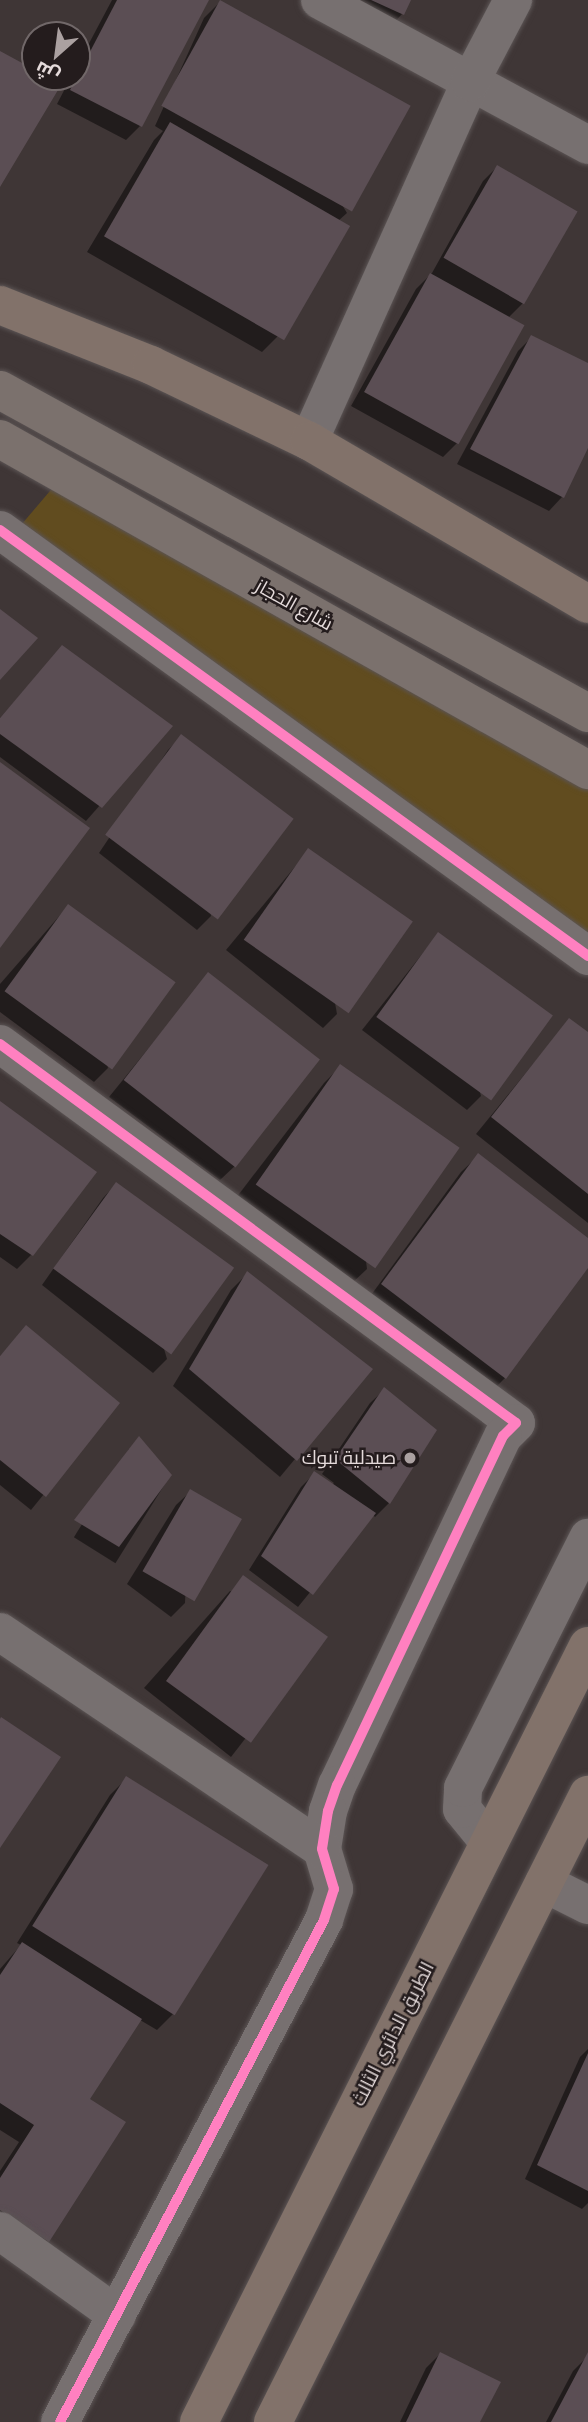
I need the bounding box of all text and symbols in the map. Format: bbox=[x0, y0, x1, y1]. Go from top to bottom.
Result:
north arrow bbox=[21, 21, 91, 91]
text: ش bbox=[31, 56, 63, 89]
street label: شارع الحجاز bbox=[251, 574, 337, 636]
place label: صيدلية تبوك bbox=[302, 1447, 396, 1469]
marker: صيدلية تبوك bbox=[402, 1450, 418, 1466]
street label: الطريق الدائري الثالث bbox=[347, 1958, 439, 2110]

